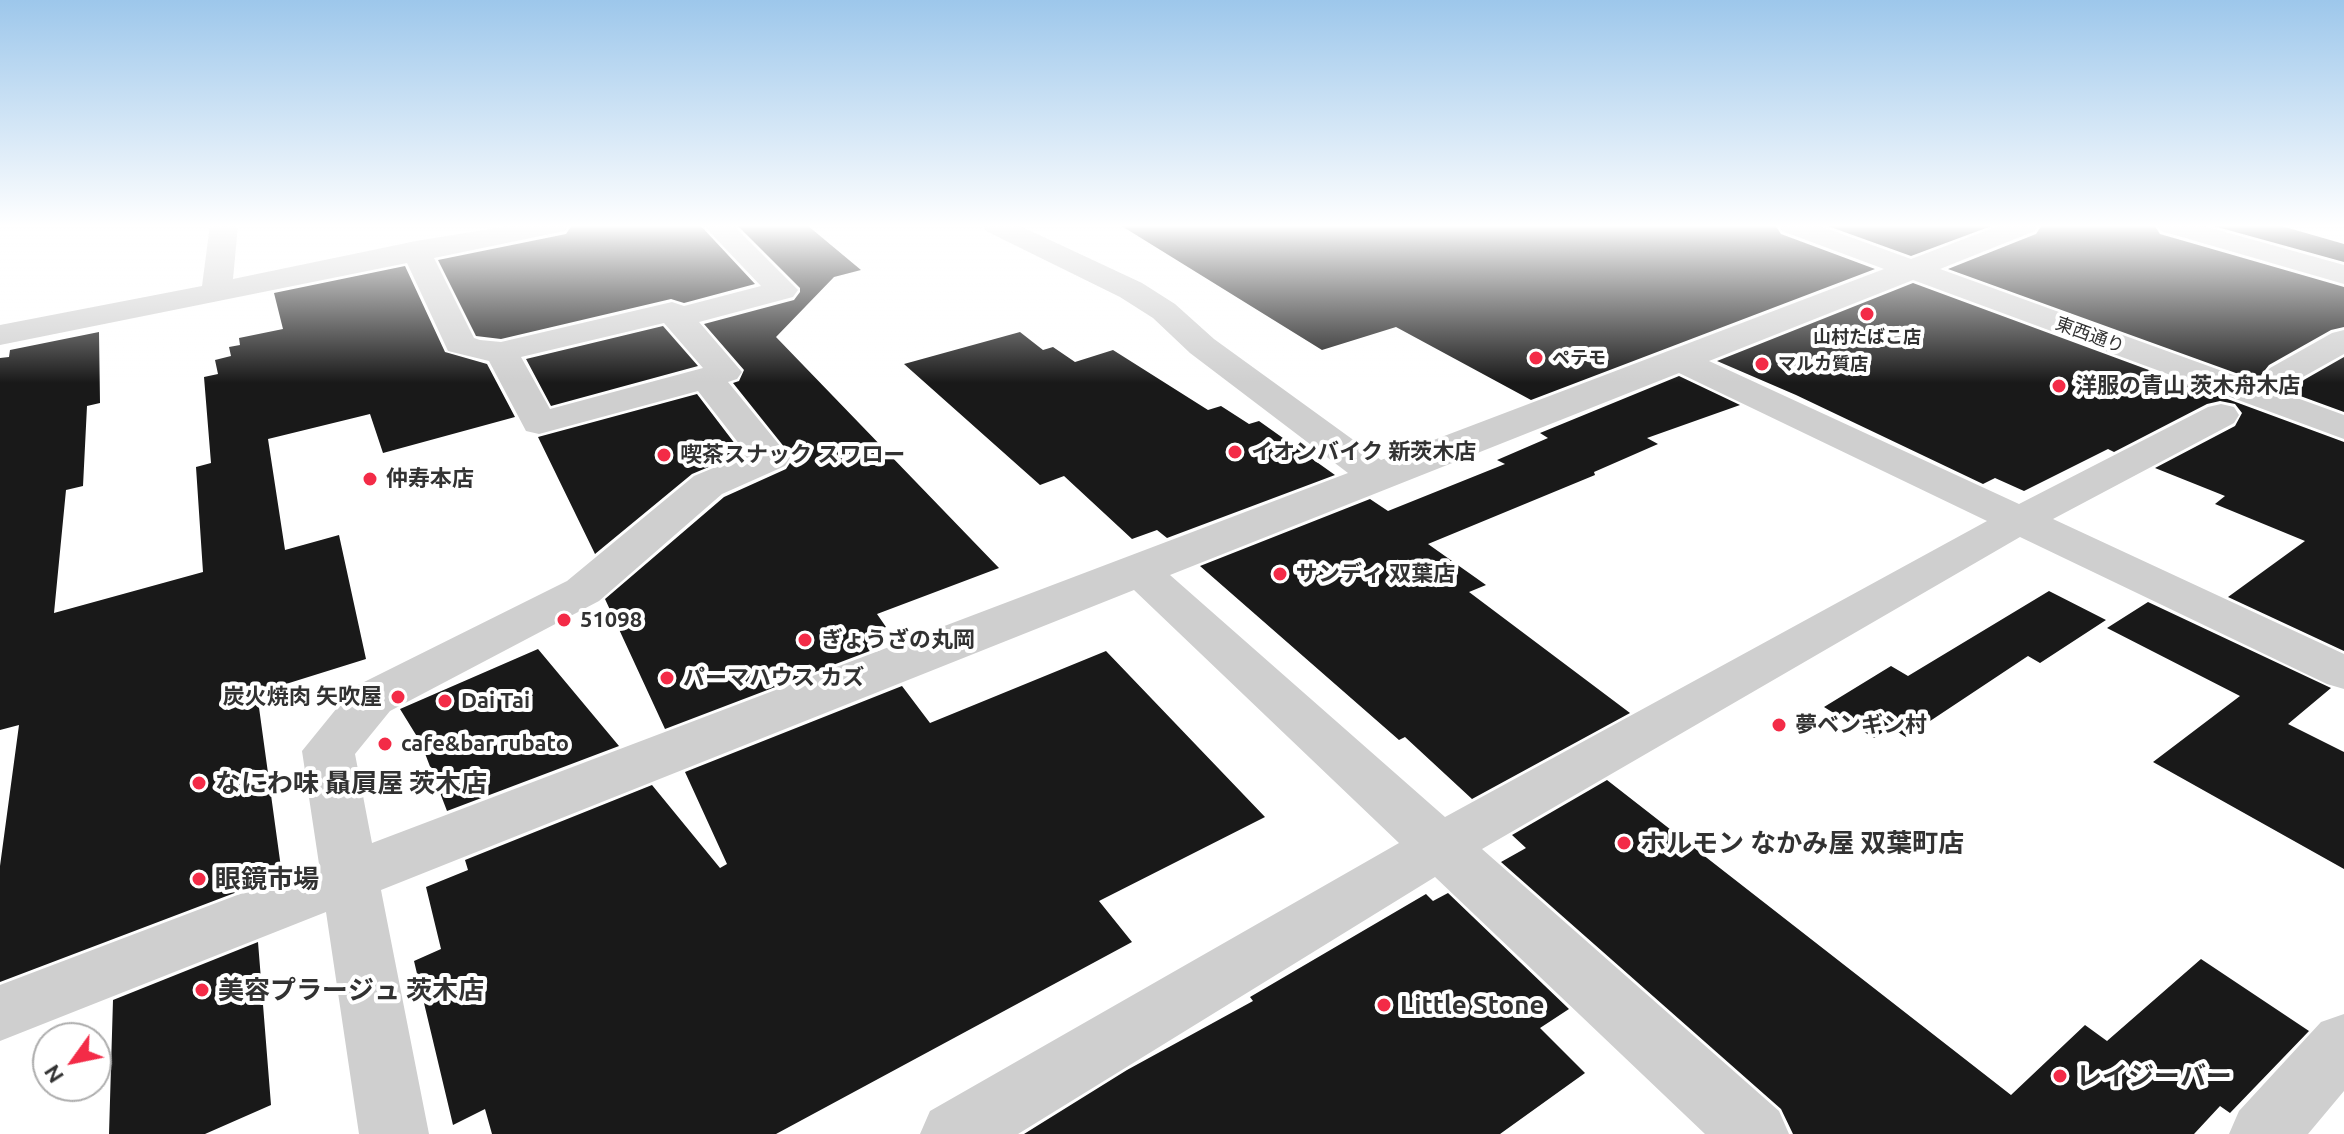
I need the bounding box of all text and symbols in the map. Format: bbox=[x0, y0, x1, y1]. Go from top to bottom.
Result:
marker: 山村たばこ店 bbox=[1858, 305, 1876, 323]
street label: 東西通り bbox=[2052, 313, 2128, 357]
place label: 山村たばこ店 bbox=[1813, 326, 1921, 348]
place label: ペテモ bbox=[1552, 347, 1606, 369]
marker: ペテモ bbox=[1527, 349, 1545, 367]
place label: マルカ質店 bbox=[1778, 353, 1868, 375]
marker: マルカ質店 bbox=[1753, 355, 1771, 373]
place label: 洋服の青山 茨木舟木店 bbox=[2075, 373, 2300, 399]
marker: 洋服の青山 茨木舟木店 bbox=[2050, 377, 2068, 395]
place label: イオンバイク 新茨木店 bbox=[1251, 439, 1476, 465]
place label: 喫茶スナック スワロー bbox=[680, 442, 905, 468]
marker: イオンバイク 新茨木店 bbox=[1226, 443, 1244, 461]
marker: 喫茶スナック スワロー bbox=[655, 446, 673, 464]
place label: 仲寿本店 bbox=[386, 466, 474, 492]
marker: 仲寿本店 bbox=[361, 470, 379, 488]
place label: サンディ 双葉店 bbox=[1296, 561, 1455, 587]
marker: サンディ 双葉店 bbox=[1271, 565, 1289, 583]
place label: 51098 bbox=[580, 607, 642, 633]
marker: 51098 bbox=[555, 611, 573, 629]
place label: ぎょうざの丸岡 bbox=[821, 627, 975, 653]
marker: ぎょうざの丸岡 bbox=[796, 631, 814, 649]
place label: パーマハウス カズ bbox=[683, 665, 864, 691]
marker: パーマハウス カズ bbox=[658, 669, 676, 687]
place label: 炭火焼肉 矢吹屋 bbox=[223, 684, 382, 710]
marker: 炭火焼肉 矢吹屋 bbox=[389, 688, 407, 706]
place label: Dai Tai bbox=[461, 688, 530, 714]
marker: Dai Tai bbox=[436, 692, 454, 710]
place label: 夢ベンギン村 bbox=[1795, 712, 1927, 738]
marker: 夢ベンギン村 bbox=[1770, 716, 1788, 734]
place label: cafe&bar rubato bbox=[401, 731, 569, 757]
marker: cafe&bar rubato bbox=[376, 735, 394, 753]
place label: なにわ味 贔屓屋 茨木店 bbox=[215, 767, 487, 799]
marker: なにわ味 贔屓屋 茨木店 bbox=[190, 774, 208, 792]
place label: ホルモン なかみ屋 双葉町店 bbox=[1640, 827, 1964, 859]
marker: ホルモン なかみ屋 双葉町店 bbox=[1615, 834, 1633, 852]
place label: 眼鏡市場 bbox=[215, 863, 319, 895]
marker: 眼鏡市場 bbox=[190, 870, 208, 888]
place label: 美容プラージュ 茨木店 bbox=[218, 974, 484, 1006]
marker: 美容プラージュ 茨木店 bbox=[193, 981, 211, 999]
place label: Little Stone bbox=[1400, 989, 1544, 1021]
marker: Little Stone bbox=[1375, 996, 1393, 1014]
north arrow bbox=[32, 1022, 112, 1102]
place label: レイジーバー bbox=[2076, 1060, 2232, 1092]
text: N bbox=[38, 1061, 68, 1088]
marker: レイジーバー bbox=[2051, 1067, 2069, 1085]

